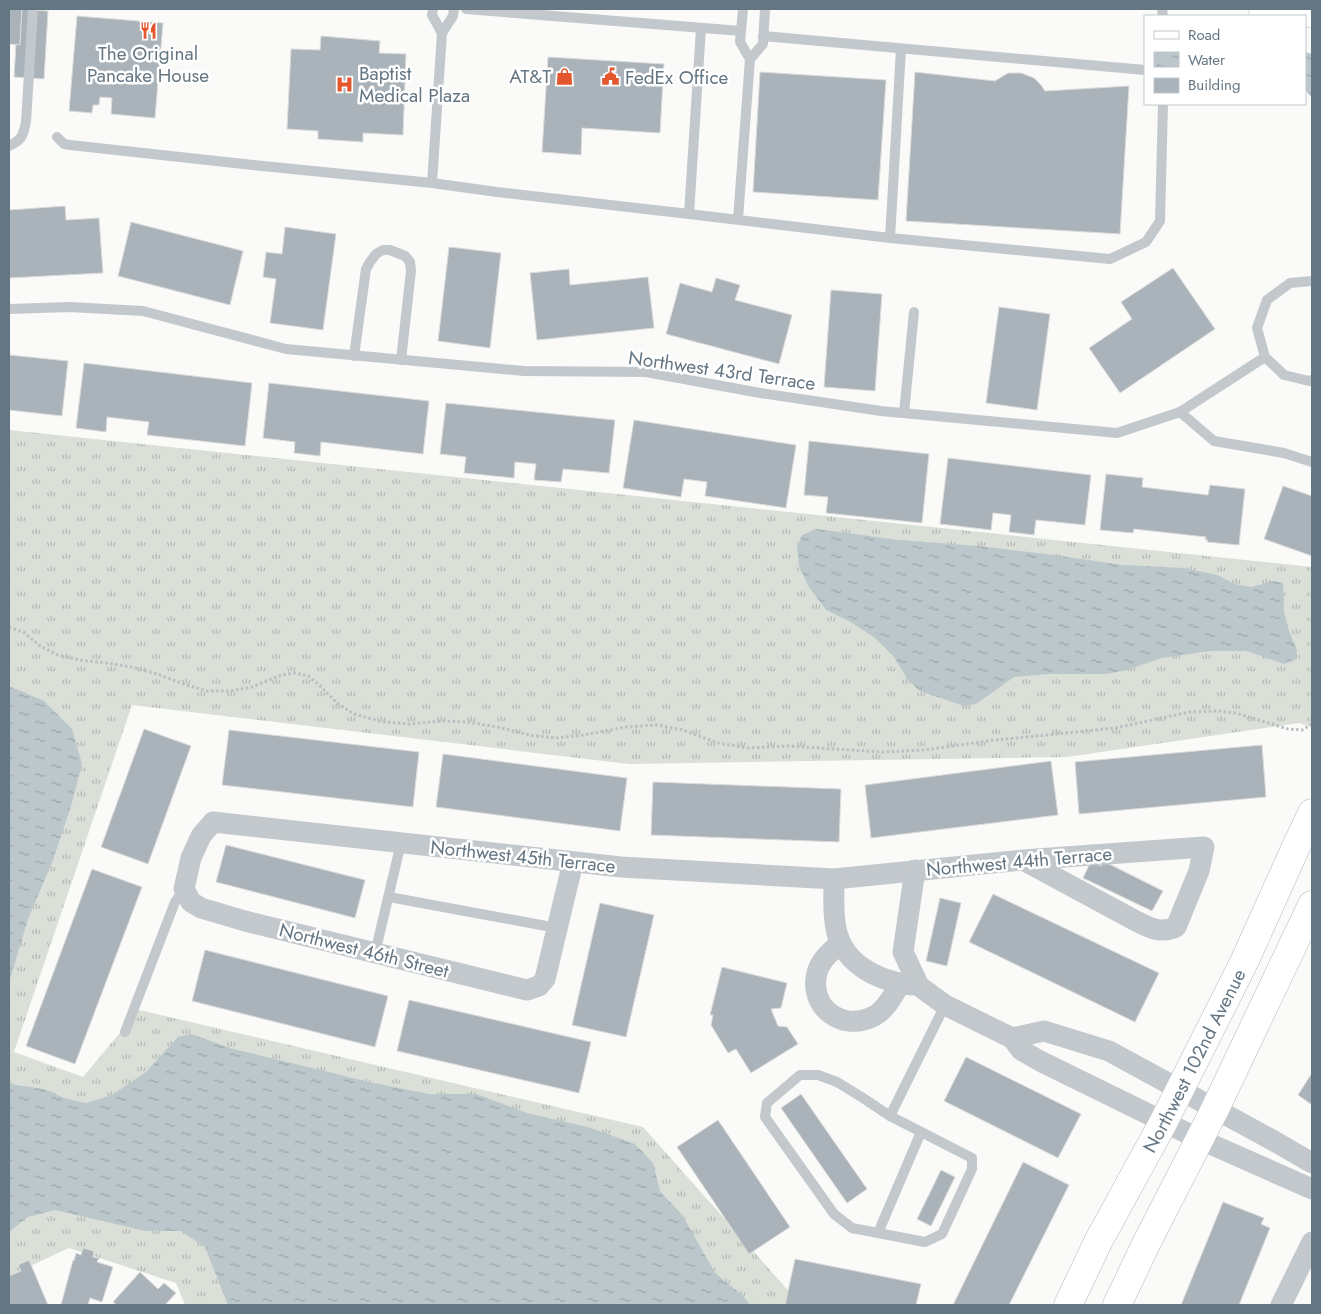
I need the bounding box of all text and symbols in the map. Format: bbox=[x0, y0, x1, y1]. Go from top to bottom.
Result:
legend bbox=[1144, 15, 1306, 105]
restaurant icon: The Original Pancake House bbox=[138, 20, 158, 40]
text: Road bbox=[1188, 24, 1220, 46]
place label: The Original Pancake House bbox=[87, 40, 209, 89]
text: Water bbox=[1188, 49, 1226, 71]
place label: Baptist Medical Plaza bbox=[359, 60, 470, 109]
place label: AT&T bbox=[509, 63, 551, 90]
place label: FedEx Office bbox=[625, 64, 729, 91]
shop icon: AT&T bbox=[555, 66, 575, 86]
public building icon: FedEx Office bbox=[601, 67, 621, 87]
hospital icon: Baptist Medical Plaza bbox=[335, 74, 355, 94]
text: Building bbox=[1188, 74, 1240, 96]
street label: Northwest 43rd Terrace bbox=[627, 344, 817, 397]
street label: Northwest 45th Terrace bbox=[429, 833, 617, 880]
street label: Northwest 44th Terrace bbox=[925, 840, 1113, 883]
street label: Northwest 46th Street bbox=[276, 916, 452, 985]
street label: Northwest 102nd Avenue bbox=[1136, 964, 1253, 1158]

